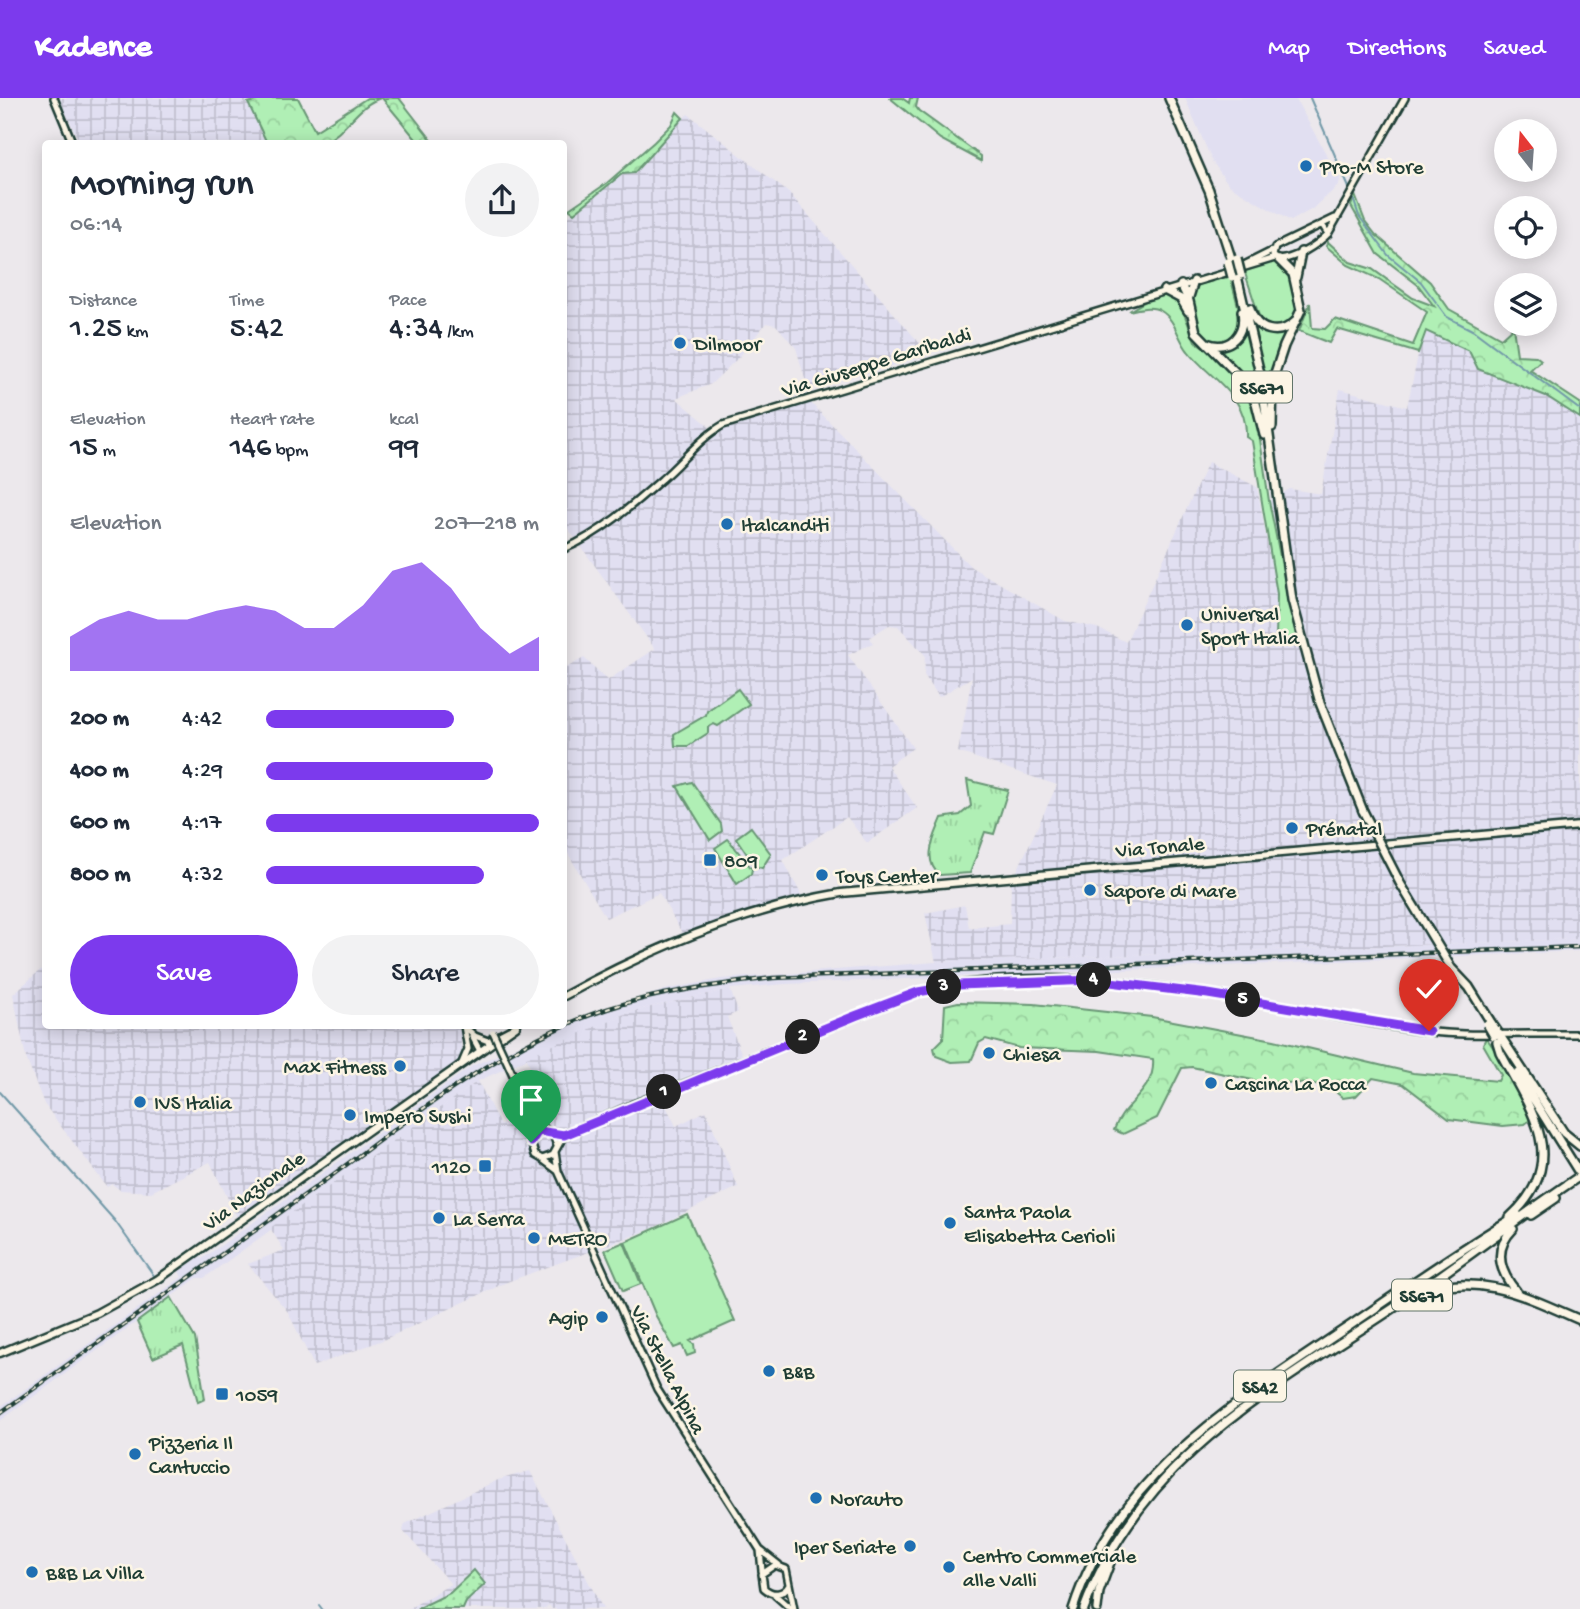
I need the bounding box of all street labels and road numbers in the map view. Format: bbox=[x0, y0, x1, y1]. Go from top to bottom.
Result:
street label: Via Giuseppe Garibaldi bbox=[778, 324, 975, 405]
road number: SS671 bbox=[1232, 372, 1292, 402]
street label: Via Tonale bbox=[1114, 833, 1207, 866]
street label: Via Nazionale bbox=[198, 1147, 312, 1239]
road number: SS671 bbox=[1392, 1280, 1452, 1310]
street label: Via Stella Alpina bbox=[622, 1301, 710, 1440]
road number: SS42 bbox=[1234, 1370, 1286, 1402]

